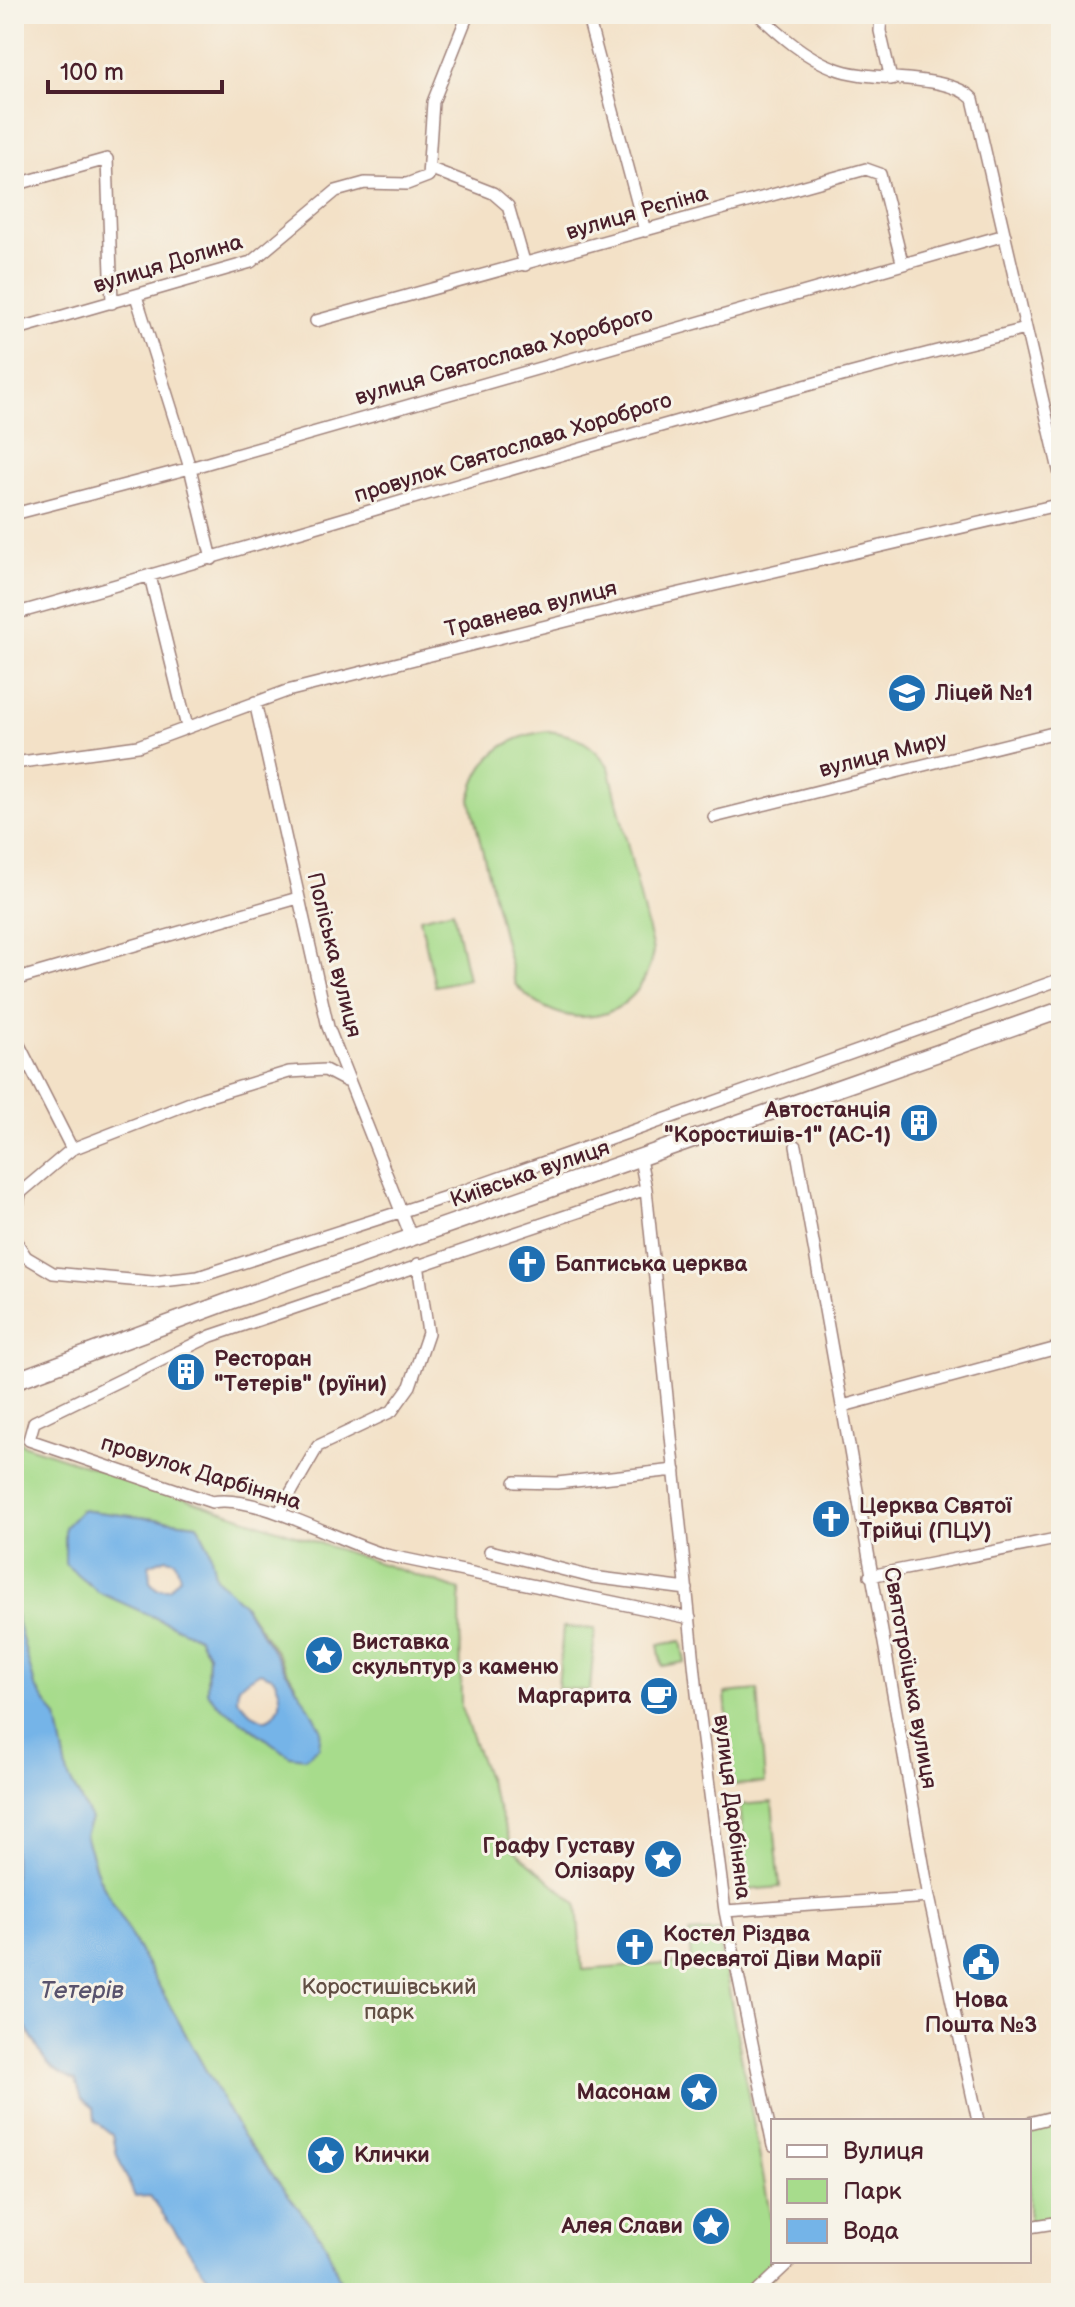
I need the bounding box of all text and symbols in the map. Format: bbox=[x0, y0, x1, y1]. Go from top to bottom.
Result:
scale bar bbox=[48, 44, 222, 94]
text: 100 m bbox=[60, 58, 124, 87]
street label: вулиця Рєпіна bbox=[563, 180, 711, 246]
street label: вулиця Долина bbox=[90, 228, 246, 300]
street label: вулиця Святослава Хороброго bbox=[352, 301, 656, 411]
street label: провулок Святослава Хороброго bbox=[351, 387, 675, 509]
street label: Травнева вулиця bbox=[442, 575, 620, 643]
school or university icon: Ліцей №1 bbox=[886, 672, 928, 714]
place label: Ліцей №1 bbox=[934, 680, 1033, 707]
street label: вулиця Миру bbox=[816, 726, 950, 784]
street label: Поліська вулиця bbox=[300, 870, 368, 1040]
place label: Автостанція "Коростишів-1" (АС-1) bbox=[664, 1097, 891, 1149]
building icon: Автостанція "Коростишів-1" (АС-1) bbox=[898, 1102, 940, 1144]
street label: Київська вулиця bbox=[447, 1134, 613, 1214]
church icon: Баптиська церква bbox=[506, 1243, 548, 1285]
place label: Баптиська церква bbox=[555, 1251, 747, 1278]
place label: Ресторан "Тетерів" (руїни) bbox=[214, 1346, 387, 1398]
building icon: Ресторан "Тетерів" (руїни) bbox=[165, 1351, 207, 1393]
street label: провулок Дарбіняна bbox=[97, 1430, 305, 1516]
place label: Церква Святої Трійці (ПЦУ) bbox=[859, 1493, 1012, 1545]
church icon: Церква Святої Трійці (ПЦУ) bbox=[810, 1498, 852, 1540]
street label: Святотроїцька вулиця bbox=[877, 1565, 943, 1791]
place label: Виставка скульптур з каменю bbox=[352, 1629, 559, 1681]
place icon: Виставка скульптур з каменю bbox=[303, 1634, 345, 1676]
cafe icon: Маргарита bbox=[638, 1675, 680, 1717]
place label: Маргарита bbox=[517, 1683, 631, 1710]
street label: вулиця Дарбіняна bbox=[707, 1713, 757, 1901]
place label: Графу Густаву Олізару bbox=[482, 1833, 635, 1885]
place icon: Графу Густаву Олізару bbox=[642, 1838, 684, 1880]
place label: Костел Різдва Пресвятої Діви Марії bbox=[663, 1921, 882, 1973]
church icon: Костел Різдва Пресвятої Діви Марії bbox=[614, 1926, 656, 1968]
public building icon: Нова Пошта №3 bbox=[960, 1941, 1002, 1983]
park label: Коростишівський парк bbox=[302, 1974, 477, 2026]
water label: Тетерів bbox=[40, 1976, 124, 2005]
place label: Нова Пошта №3 bbox=[925, 1987, 1037, 2039]
place icon: Масонам bbox=[678, 2071, 720, 2113]
place label: Масонам bbox=[576, 2079, 671, 2106]
legend bbox=[771, 2119, 1031, 2263]
place icon: Клички bbox=[305, 2134, 347, 2176]
text: Вулиця bbox=[843, 2137, 924, 2166]
place label: Клички bbox=[354, 2142, 430, 2169]
text: Парк bbox=[843, 2177, 902, 2206]
place icon: Алея Слави bbox=[690, 2205, 732, 2247]
place label: Алея Слави bbox=[560, 2213, 683, 2240]
text: Вода bbox=[843, 2217, 899, 2246]

